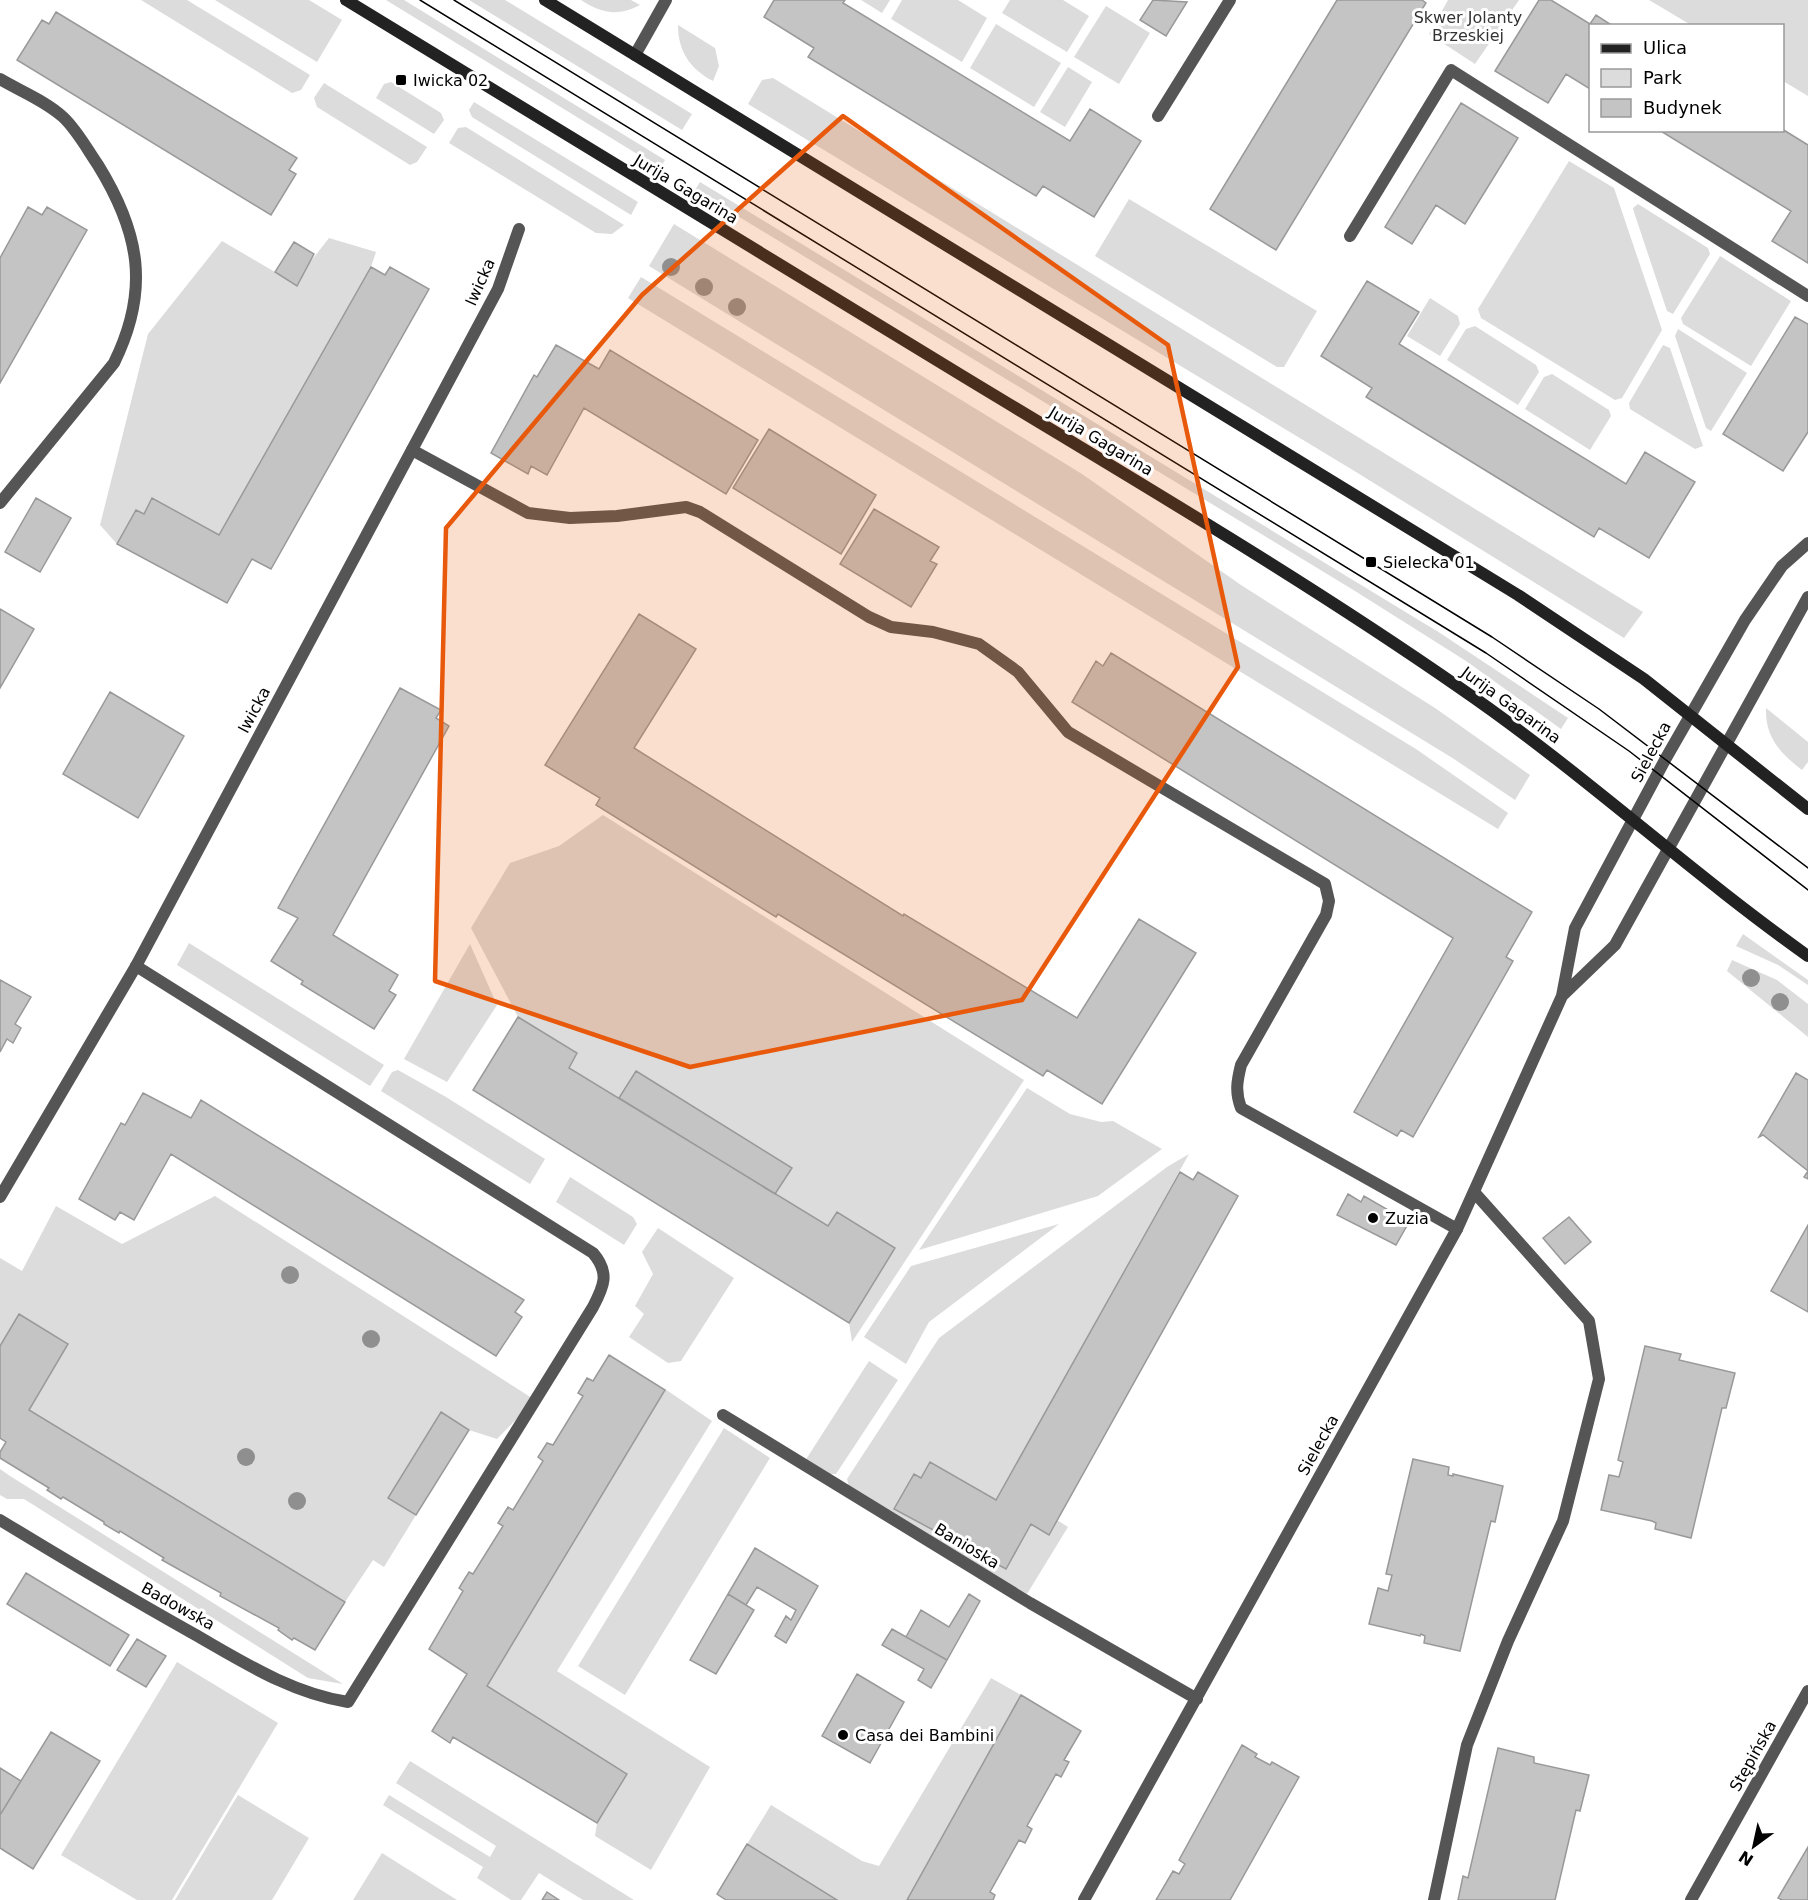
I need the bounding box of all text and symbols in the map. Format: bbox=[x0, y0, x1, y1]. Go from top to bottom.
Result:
park label: Skwer Jolanty Brzeskiej bbox=[1414, 8, 1522, 45]
legend bbox=[1589, 24, 1784, 132]
text: Ulica bbox=[1643, 37, 1687, 58]
text: Park bbox=[1643, 67, 1682, 88]
place label: Iwicka 02 bbox=[413, 71, 488, 90]
marker: Iwicka 02 bbox=[394, 73, 408, 87]
text: Budynek bbox=[1643, 97, 1722, 118]
street label: Jurija Gagarina bbox=[630, 150, 742, 228]
street label: Iwicka bbox=[461, 255, 499, 309]
street label: Jurija Gagarina bbox=[1045, 402, 1157, 480]
place label: Sielecka 01 bbox=[1383, 553, 1475, 572]
marker: Sielecka 01 bbox=[1364, 555, 1378, 569]
street label: Jurija Gagarina bbox=[1457, 662, 1564, 747]
street label: Iwicka bbox=[234, 684, 274, 736]
street label: Sielecka bbox=[1627, 718, 1675, 786]
place label: Zuzia bbox=[1385, 1209, 1429, 1228]
marker: Zuzia bbox=[1366, 1211, 1380, 1225]
street label: Sielecka bbox=[1294, 1411, 1342, 1479]
street label: Banioska bbox=[931, 1519, 1003, 1573]
street label: Badowska bbox=[138, 1578, 218, 1634]
street label: Stępińska bbox=[1726, 1717, 1780, 1795]
place label: Casa dei Bambini bbox=[855, 1726, 994, 1745]
marker: Casa dei Bambini bbox=[836, 1728, 850, 1742]
north arrow bbox=[1724, 1816, 1784, 1876]
text: N bbox=[1735, 1847, 1757, 1870]

